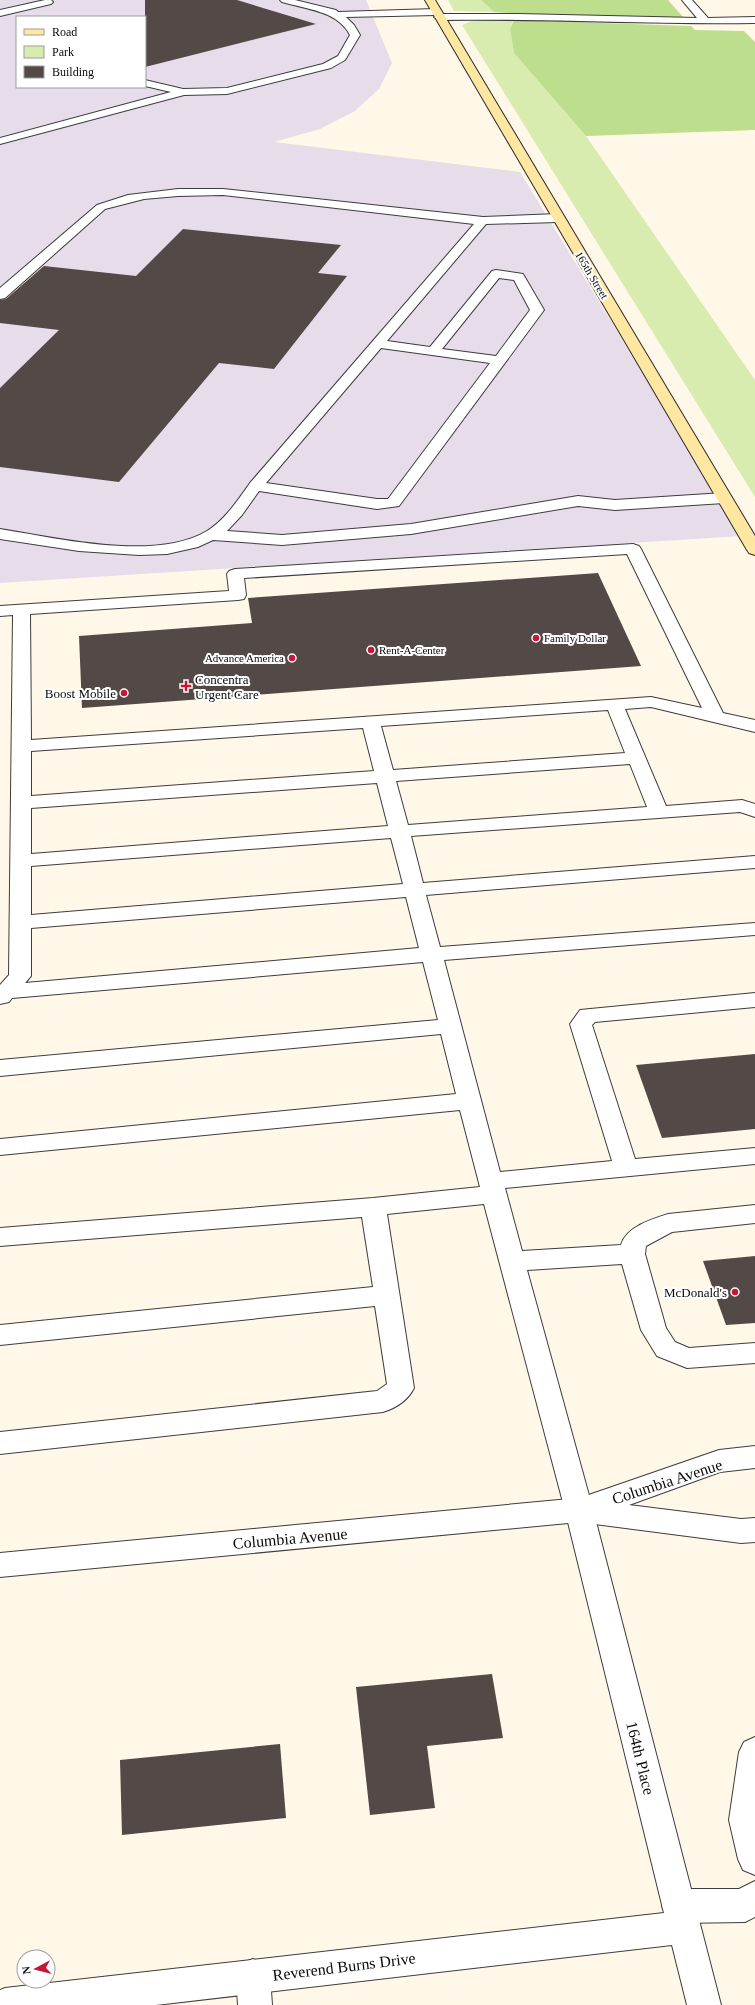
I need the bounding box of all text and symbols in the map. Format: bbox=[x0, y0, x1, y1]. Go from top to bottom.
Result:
legend bbox=[16, 16, 146, 88]
text: Road bbox=[52, 25, 77, 39]
text: Park bbox=[52, 45, 74, 59]
text: Building bbox=[52, 65, 94, 79]
street label: 165th Street bbox=[573, 249, 611, 301]
place label: Family Dollar bbox=[544, 632, 606, 644]
marker: Family Dollar bbox=[531, 633, 541, 643]
place label: Rent-A-Center bbox=[379, 644, 445, 656]
marker: Rent-A-Center bbox=[366, 645, 376, 655]
place label: Advance America bbox=[205, 652, 284, 664]
marker: Advance America bbox=[287, 653, 297, 663]
place label: Concentra Urgent Care bbox=[195, 672, 259, 702]
marker: Concentra Urgent Care bbox=[180, 680, 192, 692]
place label: Boost Mobile bbox=[45, 686, 116, 701]
marker: Boost Mobile bbox=[119, 688, 129, 698]
place label: McDonald's bbox=[664, 1285, 727, 1300]
marker: McDonald's bbox=[730, 1287, 740, 1297]
street label: Columbia Avenue bbox=[610, 1456, 724, 1507]
street label: Columbia Avenue bbox=[232, 1525, 348, 1552]
street label: 164th Place bbox=[623, 1720, 658, 1797]
north arrow bbox=[16, 1949, 56, 1989]
street label: Reverend Burns Drive bbox=[272, 1949, 417, 1984]
text: N bbox=[20, 1965, 33, 1975]

